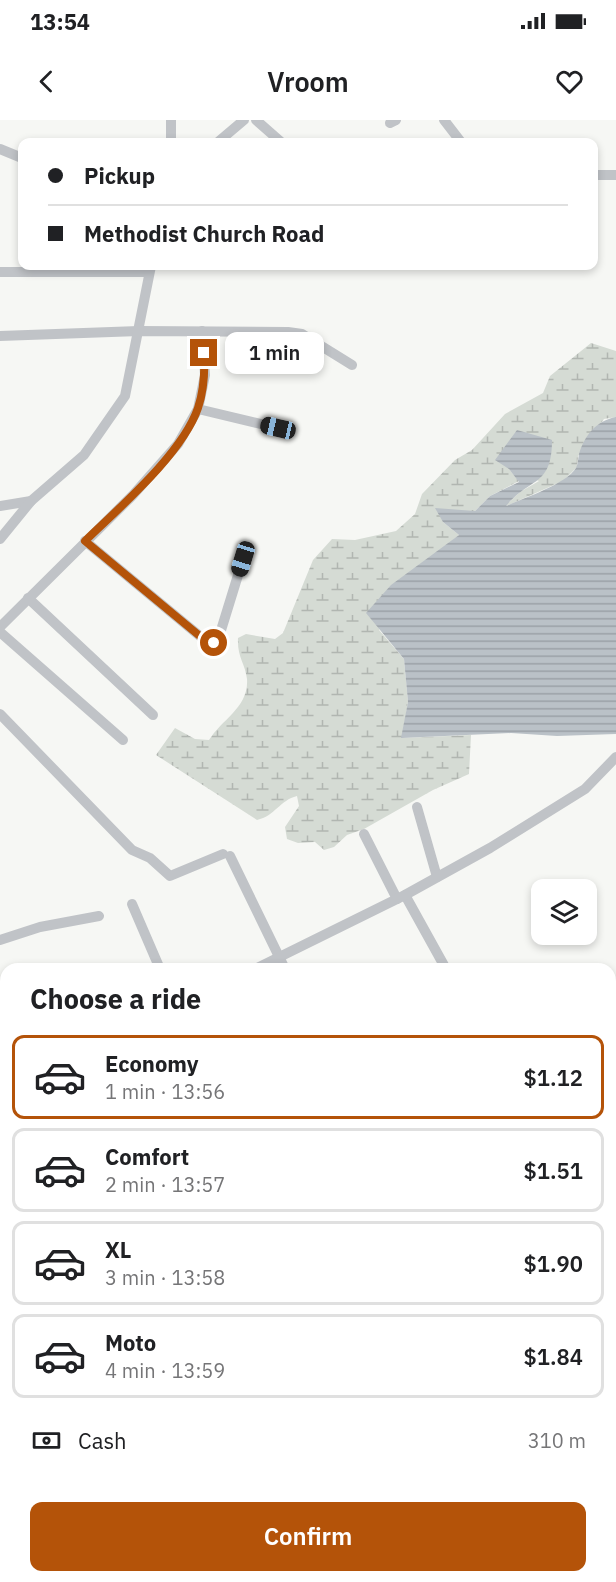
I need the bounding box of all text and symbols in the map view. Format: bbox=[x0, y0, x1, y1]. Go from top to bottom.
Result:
text: 13:54 bbox=[30, 7, 90, 36]
text: Vroom bbox=[267, 64, 349, 99]
icon: back bbox=[30, 65, 63, 98]
icon: heart bbox=[553, 65, 586, 98]
text: Pickup bbox=[84, 161, 155, 190]
text: Methodist Church Road bbox=[84, 219, 324, 248]
callout: 1 min bbox=[225, 332, 324, 374]
route end bbox=[190, 339, 217, 366]
text: 1 min bbox=[249, 339, 300, 366]
car bbox=[258, 415, 298, 441]
car bbox=[229, 539, 257, 579]
route start bbox=[200, 629, 227, 656]
map controls bbox=[531, 879, 597, 945]
button: layers bbox=[531, 879, 597, 945]
text: Choose a ride bbox=[30, 981, 201, 1016]
text: Economy bbox=[105, 1049, 199, 1078]
icon: car bbox=[33, 1050, 87, 1104]
text: $1.12 bbox=[524, 1063, 583, 1092]
text: 1 min · 13:56 bbox=[105, 1078, 225, 1105]
text: Comfort bbox=[105, 1142, 189, 1171]
icon: car bbox=[33, 1143, 87, 1197]
text: $1.51 bbox=[524, 1156, 583, 1185]
text: 2 min · 13:57 bbox=[105, 1171, 225, 1198]
text: XL bbox=[105, 1235, 131, 1264]
icon: car bbox=[33, 1236, 87, 1290]
text: $1.90 bbox=[524, 1249, 583, 1278]
text: 3 min · 13:58 bbox=[105, 1264, 225, 1291]
text: Moto bbox=[105, 1328, 156, 1357]
icon: car bbox=[33, 1329, 87, 1383]
text: $1.84 bbox=[524, 1342, 583, 1371]
text: 4 min · 13:59 bbox=[105, 1357, 225, 1384]
icon: cash bbox=[30, 1424, 63, 1457]
text: Cash bbox=[78, 1426, 127, 1455]
text: 310 m bbox=[528, 1427, 586, 1454]
button: Confirm bbox=[30, 1502, 586, 1571]

